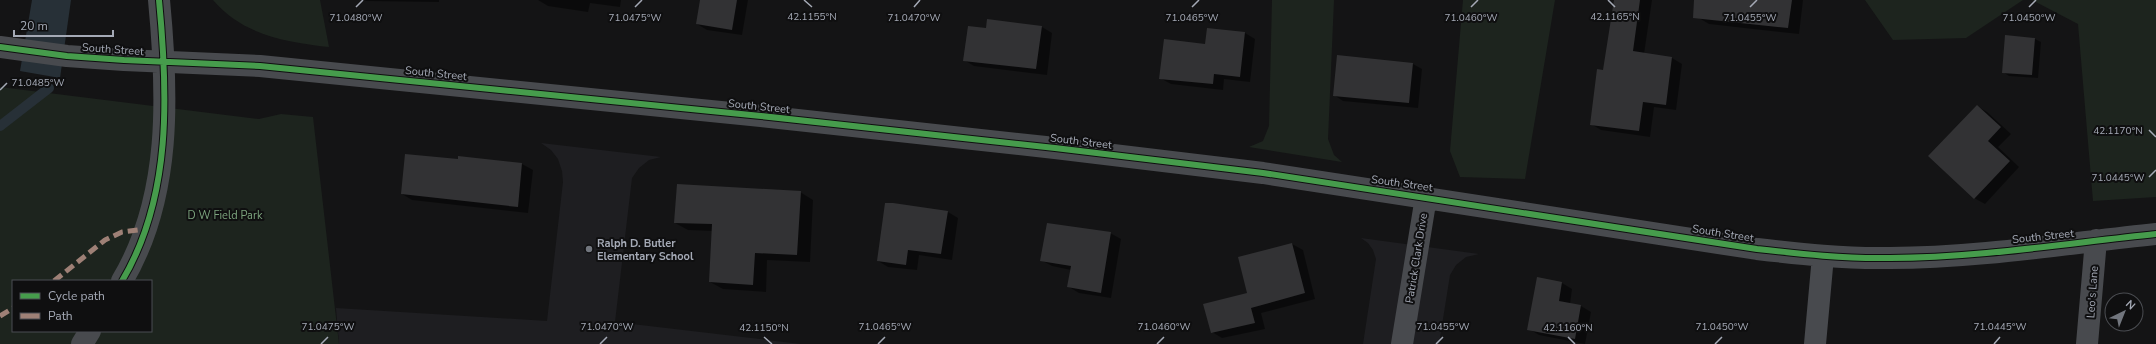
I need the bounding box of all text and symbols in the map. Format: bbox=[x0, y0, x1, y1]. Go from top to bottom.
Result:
text: 42.1155°N bbox=[787, 10, 837, 24]
text: 42.1165°N bbox=[1590, 10, 1640, 24]
text: 71.0480°W bbox=[329, 11, 383, 25]
text: 71.0475°W bbox=[608, 11, 662, 25]
text: 71.0470°W bbox=[887, 11, 941, 25]
text: 71.0465°W bbox=[1165, 11, 1219, 25]
text: 71.0460°W bbox=[1444, 11, 1498, 25]
text: 71.0455°W bbox=[1723, 11, 1777, 25]
text: 71.0450°W bbox=[2002, 11, 2056, 25]
scale bar bbox=[14, 12, 113, 38]
text: 20 m bbox=[20, 18, 48, 34]
street label: South Street bbox=[82, 40, 145, 59]
street label: South Street bbox=[404, 63, 468, 84]
text: 71.0485°W bbox=[11, 76, 65, 90]
street label: South Street bbox=[727, 96, 791, 117]
text: 42.1170°N bbox=[2093, 124, 2143, 138]
street label: South Street bbox=[1049, 130, 1113, 153]
text: 71.0445°W bbox=[2091, 171, 2145, 185]
street label: South Street bbox=[1370, 172, 1434, 195]
park label: D W Field Park bbox=[188, 208, 263, 223]
street label: Patrick Clark Drive bbox=[1402, 212, 1431, 304]
street label: South Street bbox=[1691, 221, 1755, 246]
street label: South Street bbox=[2011, 226, 2075, 247]
place label: Ralph D. Butler Elementary School bbox=[597, 236, 694, 264]
marker: Ralph D. Butler Elementary School bbox=[584, 244, 594, 254]
street label: Leo's Lane bbox=[2083, 265, 2102, 319]
legend bbox=[12, 280, 152, 332]
text: Cycle path bbox=[48, 288, 105, 304]
north arrow bbox=[2104, 292, 2144, 332]
text: N bbox=[2122, 297, 2139, 313]
text: Path bbox=[48, 308, 73, 324]
text: 71.0475°W bbox=[301, 320, 355, 334]
text: 71.0470°W bbox=[580, 320, 634, 334]
text: 71.0465°W bbox=[858, 320, 912, 334]
text: 71.0460°W bbox=[1137, 320, 1191, 334]
text: 71.0455°W bbox=[1416, 320, 1470, 334]
text: 71.0450°W bbox=[1695, 320, 1749, 334]
text: 71.0445°W bbox=[1973, 320, 2027, 334]
text: 42.1150°N bbox=[739, 321, 789, 335]
text: 42.1160°N bbox=[1543, 321, 1593, 335]

